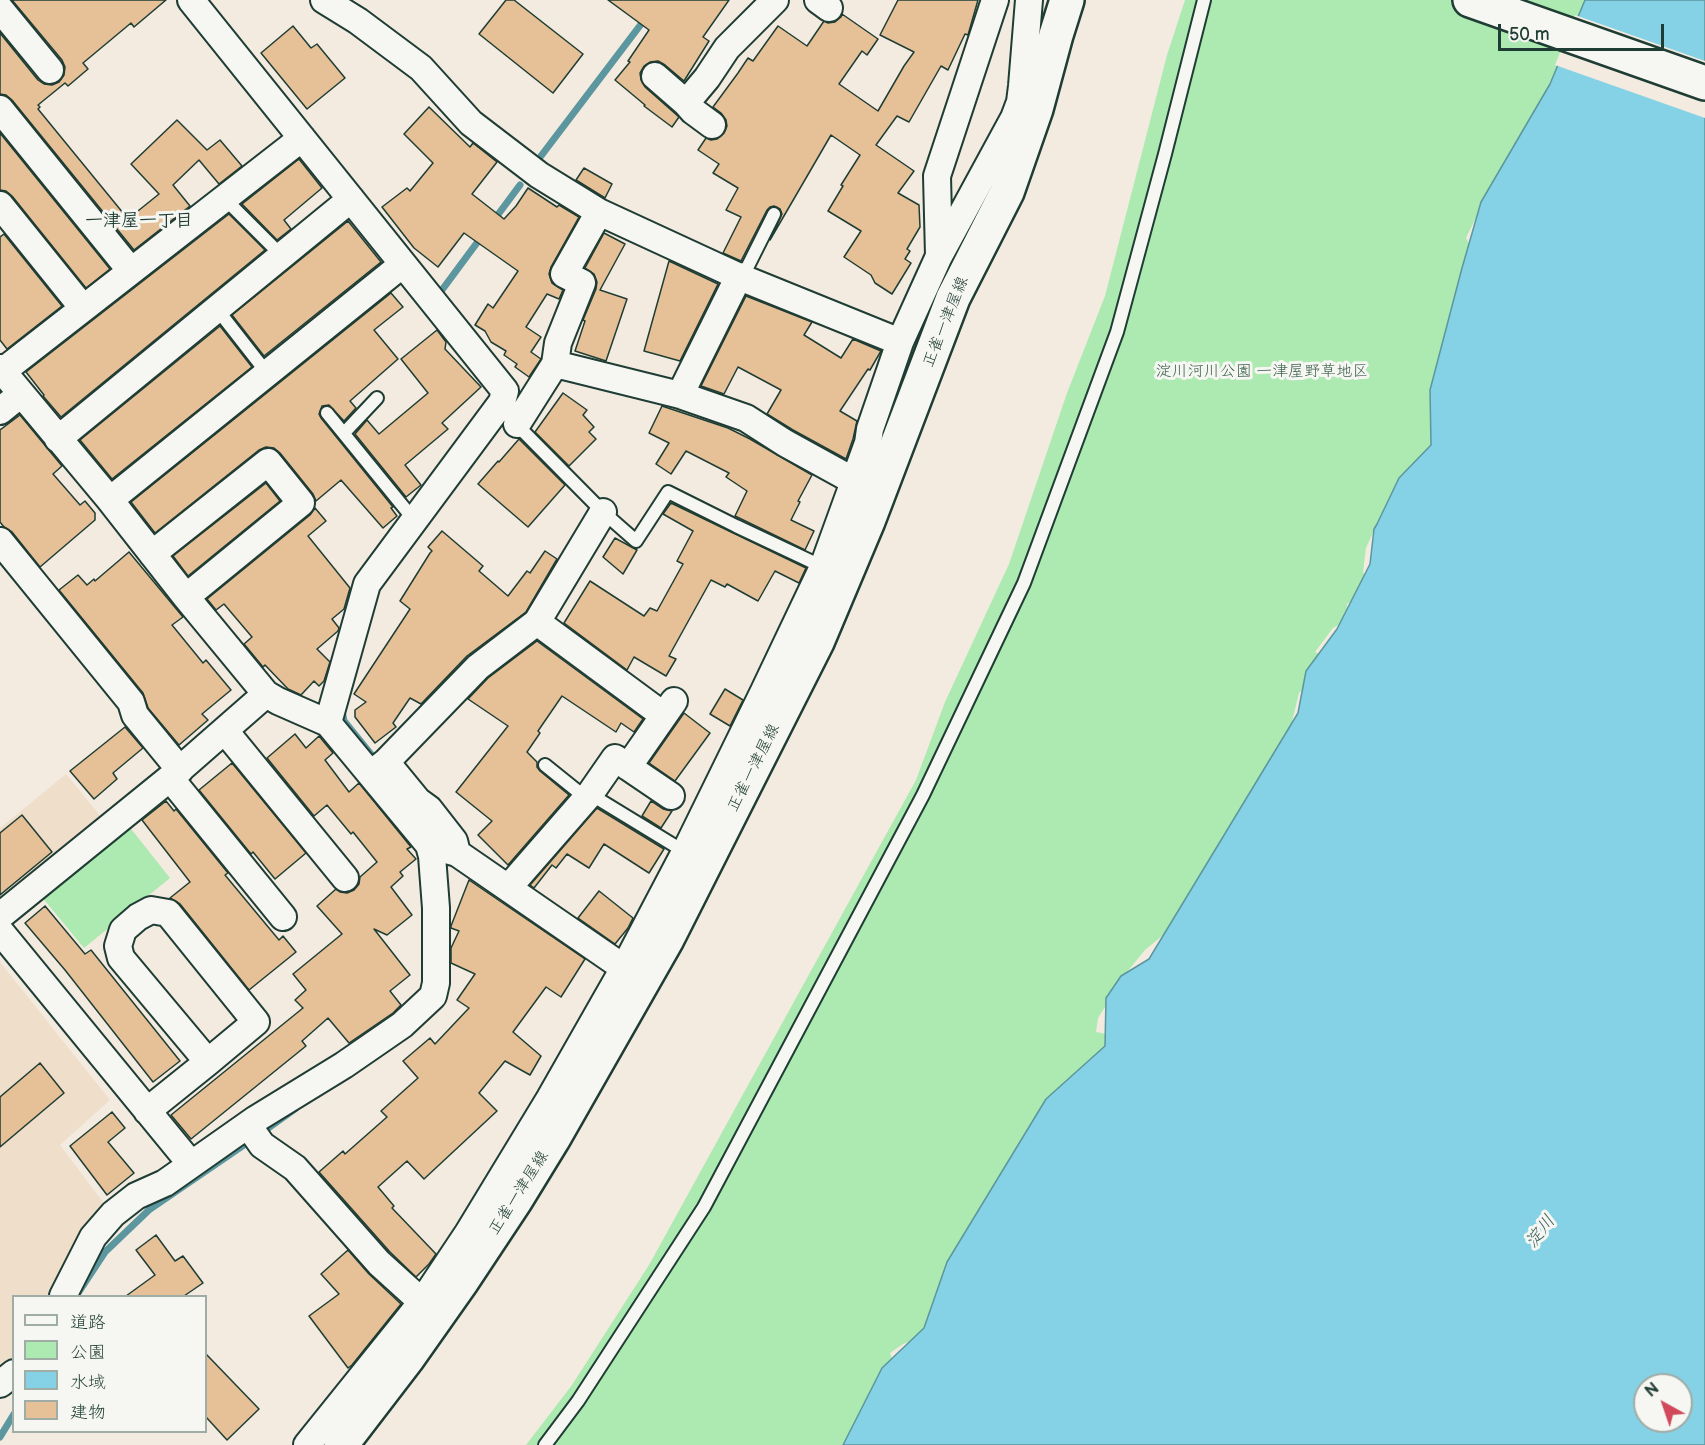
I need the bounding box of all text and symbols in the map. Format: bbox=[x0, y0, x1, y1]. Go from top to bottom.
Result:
scale bar bbox=[1501, 12, 1668, 50]
text: 50 m bbox=[1509, 24, 1550, 45]
district label: 一津屋一丁目 bbox=[85, 210, 193, 232]
street label: 正雀一津屋線 bbox=[919, 274, 973, 370]
park label: 淀川河川公園 一津屋野草地区 bbox=[1156, 362, 1368, 382]
street label: 正雀一津屋線 bbox=[724, 721, 784, 815]
street label: 正雀一津屋線 bbox=[485, 1148, 553, 1238]
water label: 淀川 bbox=[1521, 1211, 1561, 1253]
legend bbox=[12, 1295, 207, 1433]
text: 道路 bbox=[70, 1312, 106, 1333]
text: 公園 bbox=[70, 1342, 106, 1363]
text: 水域 bbox=[70, 1372, 106, 1393]
north arrow bbox=[1633, 1373, 1693, 1433]
text: N bbox=[1642, 1379, 1663, 1402]
text: 建物 bbox=[70, 1402, 106, 1423]

